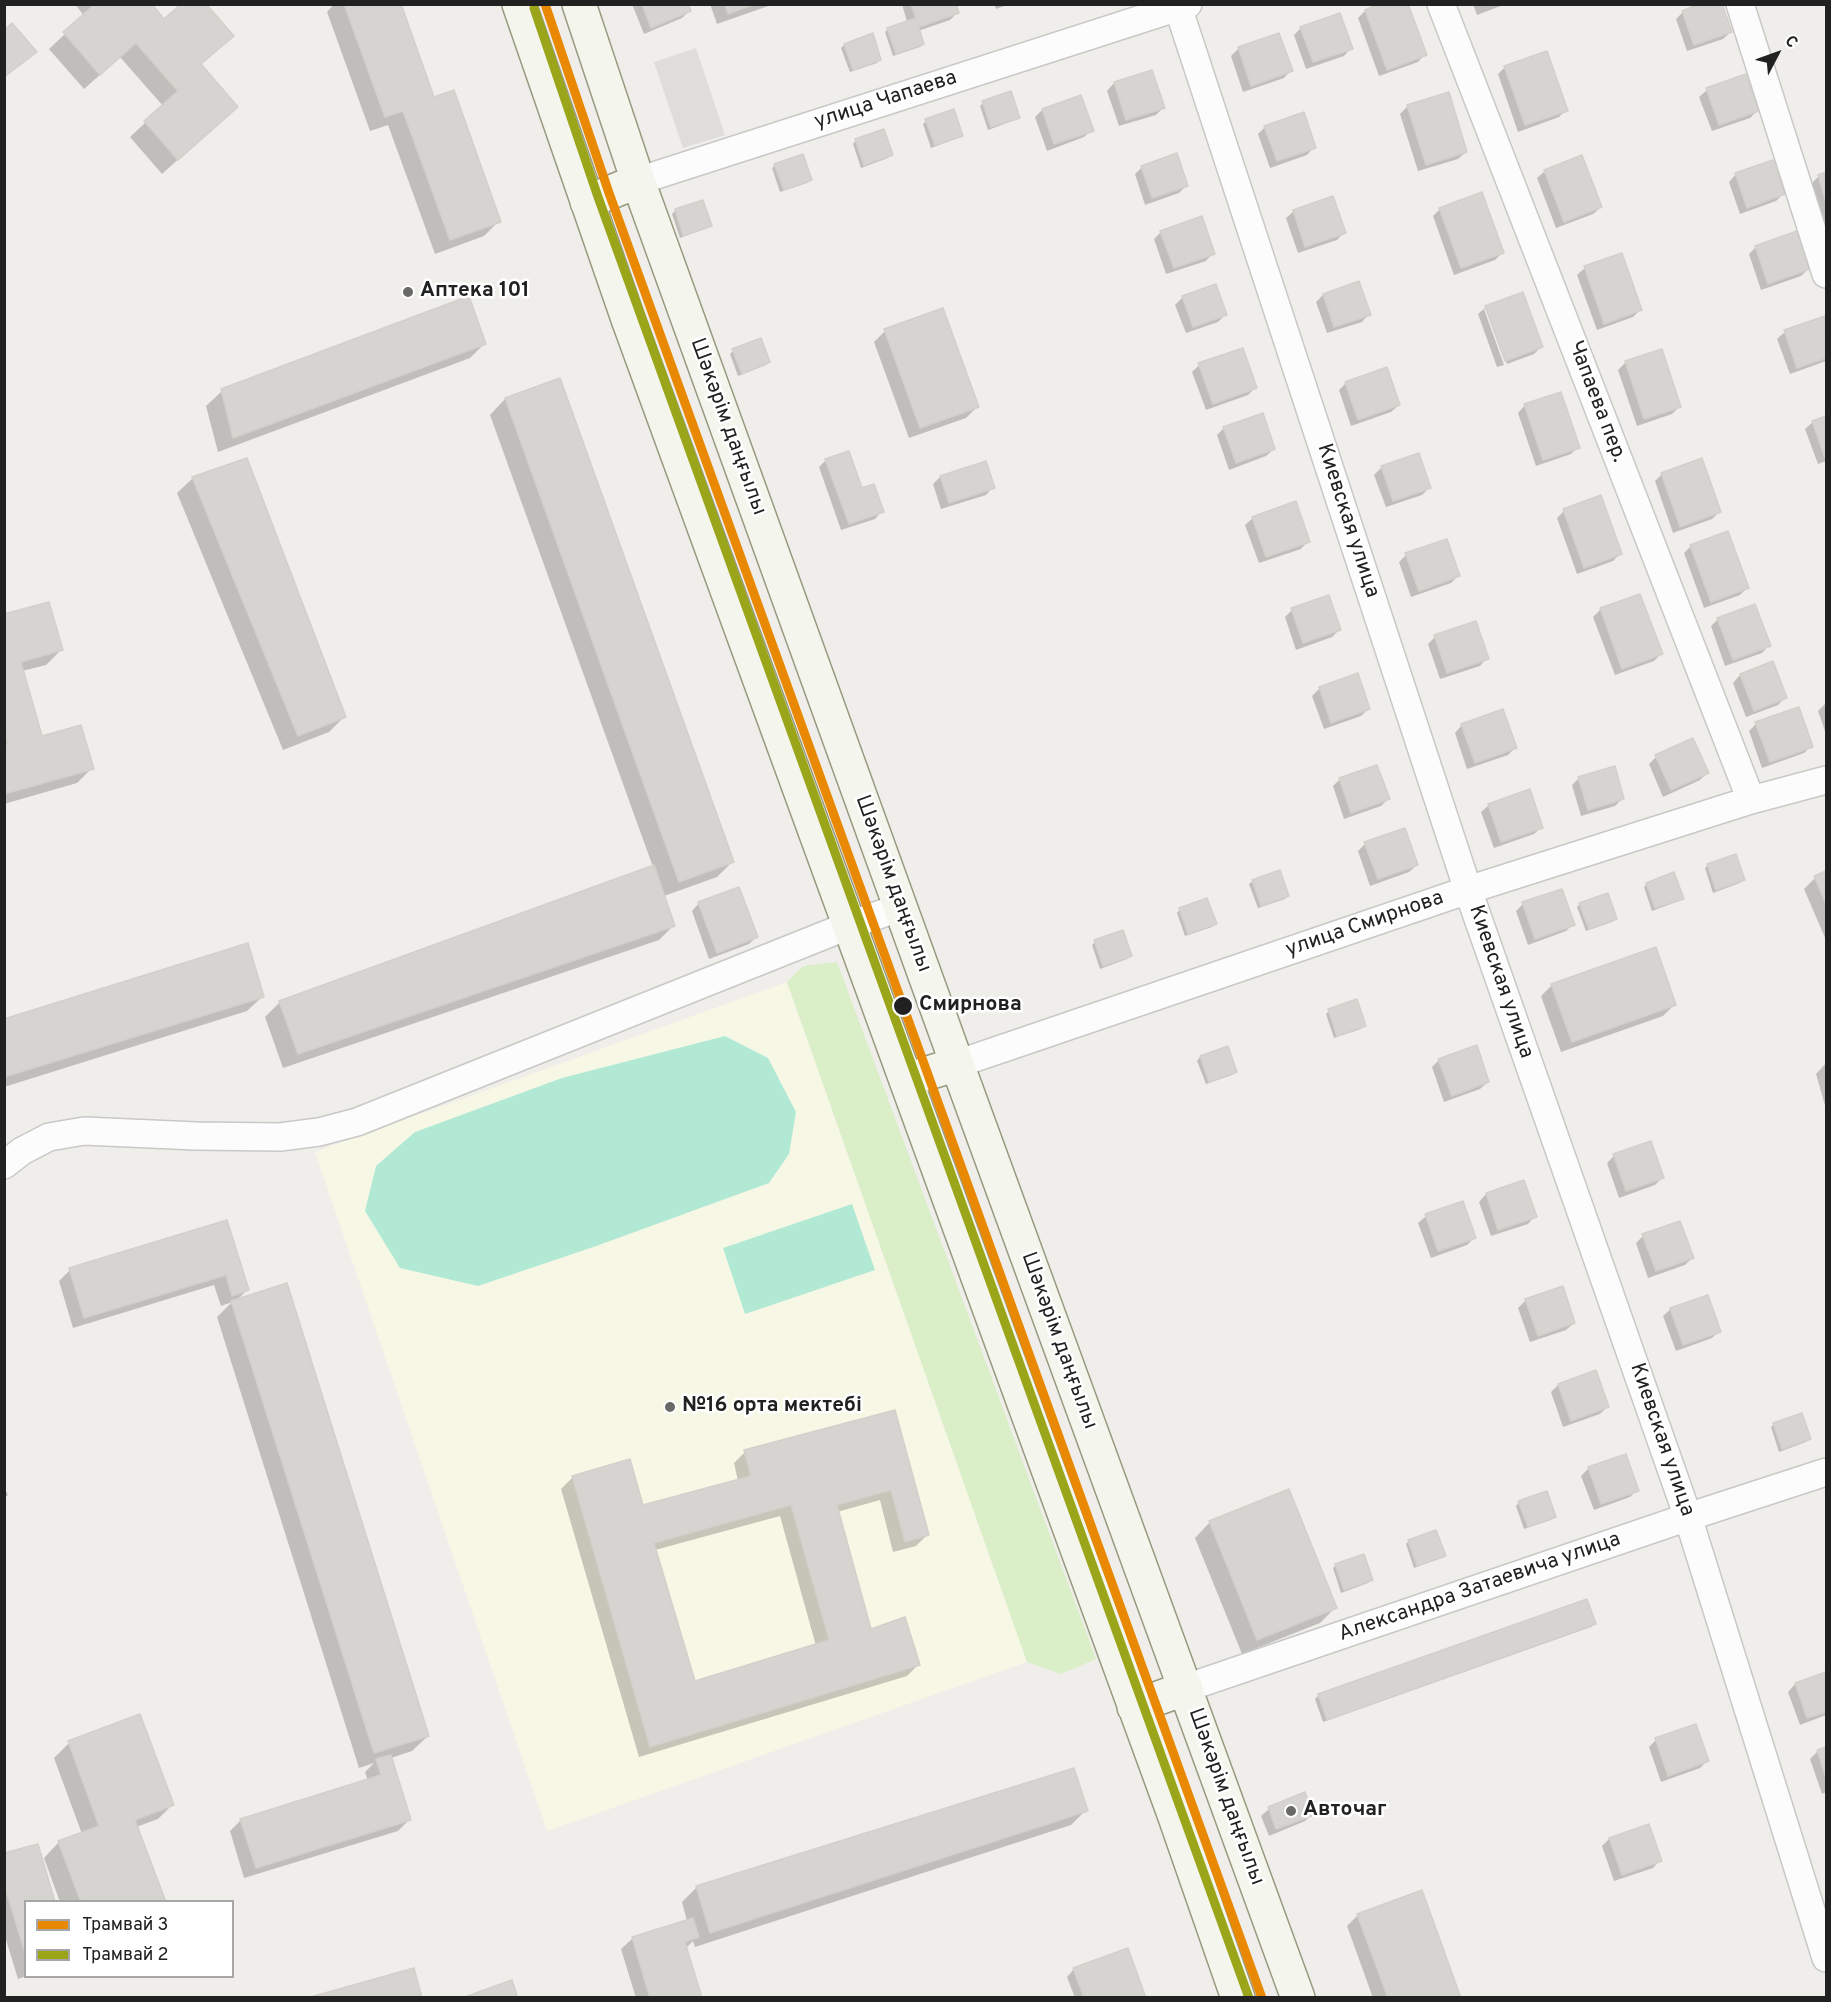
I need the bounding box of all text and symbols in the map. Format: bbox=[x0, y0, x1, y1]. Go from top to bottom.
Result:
north arrow bbox=[1747, 24, 1807, 84]
text: С bbox=[1780, 32, 1801, 53]
street label: улица Чапаева bbox=[812, 66, 960, 136]
place label: Аптека 101 bbox=[420, 279, 530, 305]
marker: Аптека 101 bbox=[401, 285, 415, 299]
street label: Шәкәрім даңғылы bbox=[683, 335, 771, 519]
street label: Чапаева пер. bbox=[1561, 338, 1631, 466]
street label: Киевская улица bbox=[1310, 441, 1384, 601]
street label: Шәкәрім даңғылы bbox=[848, 792, 936, 976]
street label: улица Смирнова bbox=[1283, 886, 1447, 964]
street label: Киевская улица bbox=[1462, 902, 1538, 1062]
place label: Смирнова bbox=[919, 993, 1022, 1019]
marker: Смирнова bbox=[892, 995, 914, 1017]
street label: Шәкәрім даңғылы bbox=[1014, 1249, 1102, 1433]
street label: Киевская улица bbox=[1623, 1360, 1699, 1520]
place label: №16 орта мектебі bbox=[682, 1394, 862, 1420]
marker: №16 орта мектебі bbox=[663, 1400, 677, 1414]
street label: Александра Затаевича улица bbox=[1336, 1528, 1624, 1648]
street label: Шәкәрім даңғылы bbox=[1181, 1705, 1269, 1889]
place label: Авточаг bbox=[1303, 1798, 1387, 1824]
marker: Авточаг bbox=[1284, 1804, 1298, 1818]
legend bbox=[24, 1900, 234, 1978]
text: Трамвай 3 bbox=[82, 1914, 168, 1937]
text: Трамвай 2 bbox=[82, 1944, 169, 1967]

